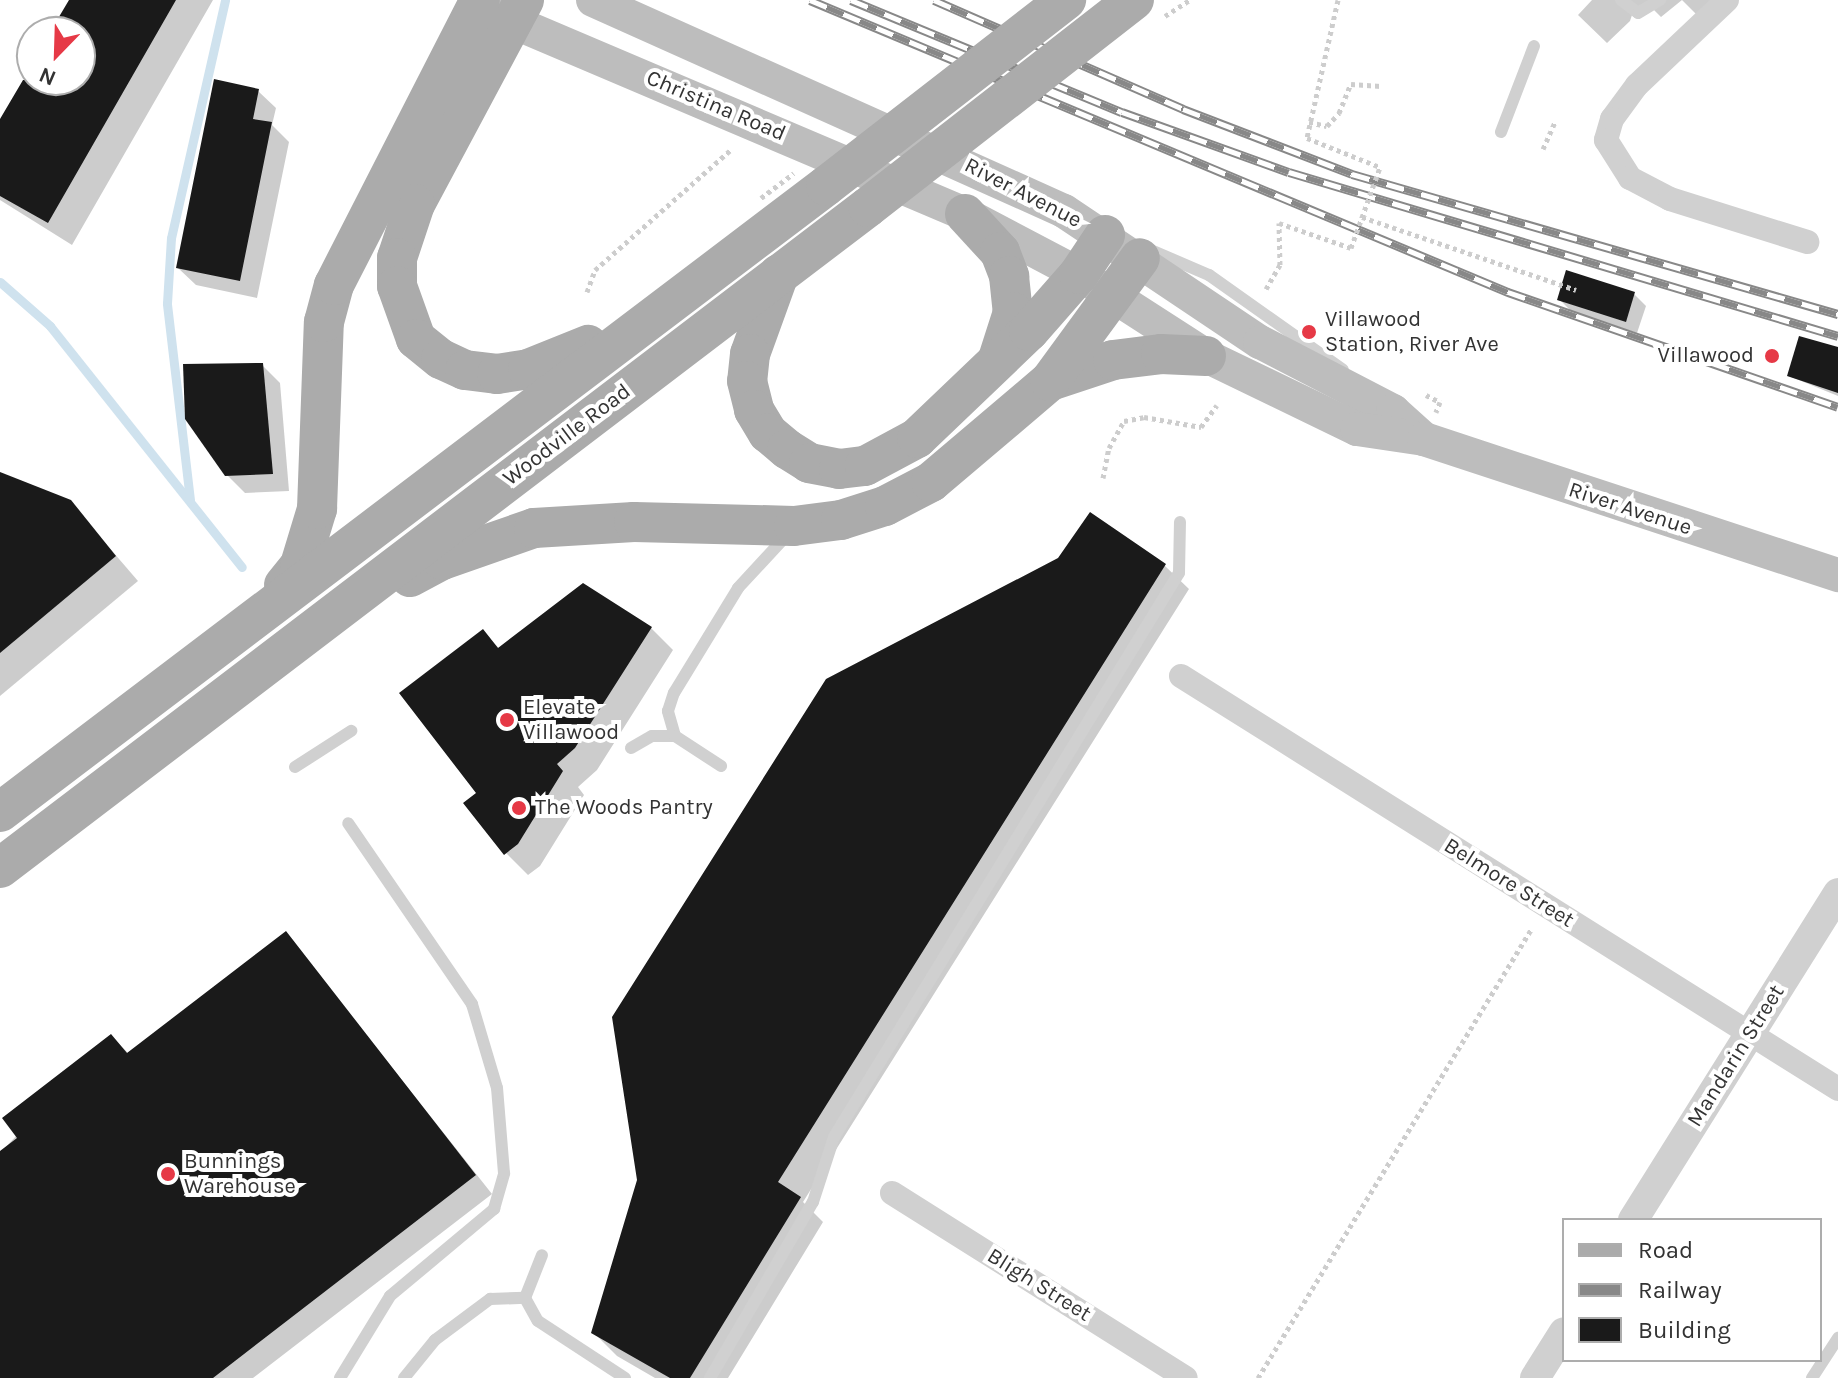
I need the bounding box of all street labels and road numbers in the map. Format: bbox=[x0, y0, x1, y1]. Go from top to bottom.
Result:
street label: Christina Road bbox=[642, 65, 790, 147]
street label: River Avenue bbox=[960, 152, 1086, 234]
street label: Woodville Road bbox=[498, 378, 636, 492]
street label: River Avenue bbox=[1565, 477, 1695, 541]
street label: Belmore Street bbox=[1439, 832, 1579, 934]
street label: Mandarin Street bbox=[1682, 980, 1790, 1132]
street label: Bligh Street bbox=[982, 1243, 1096, 1327]

